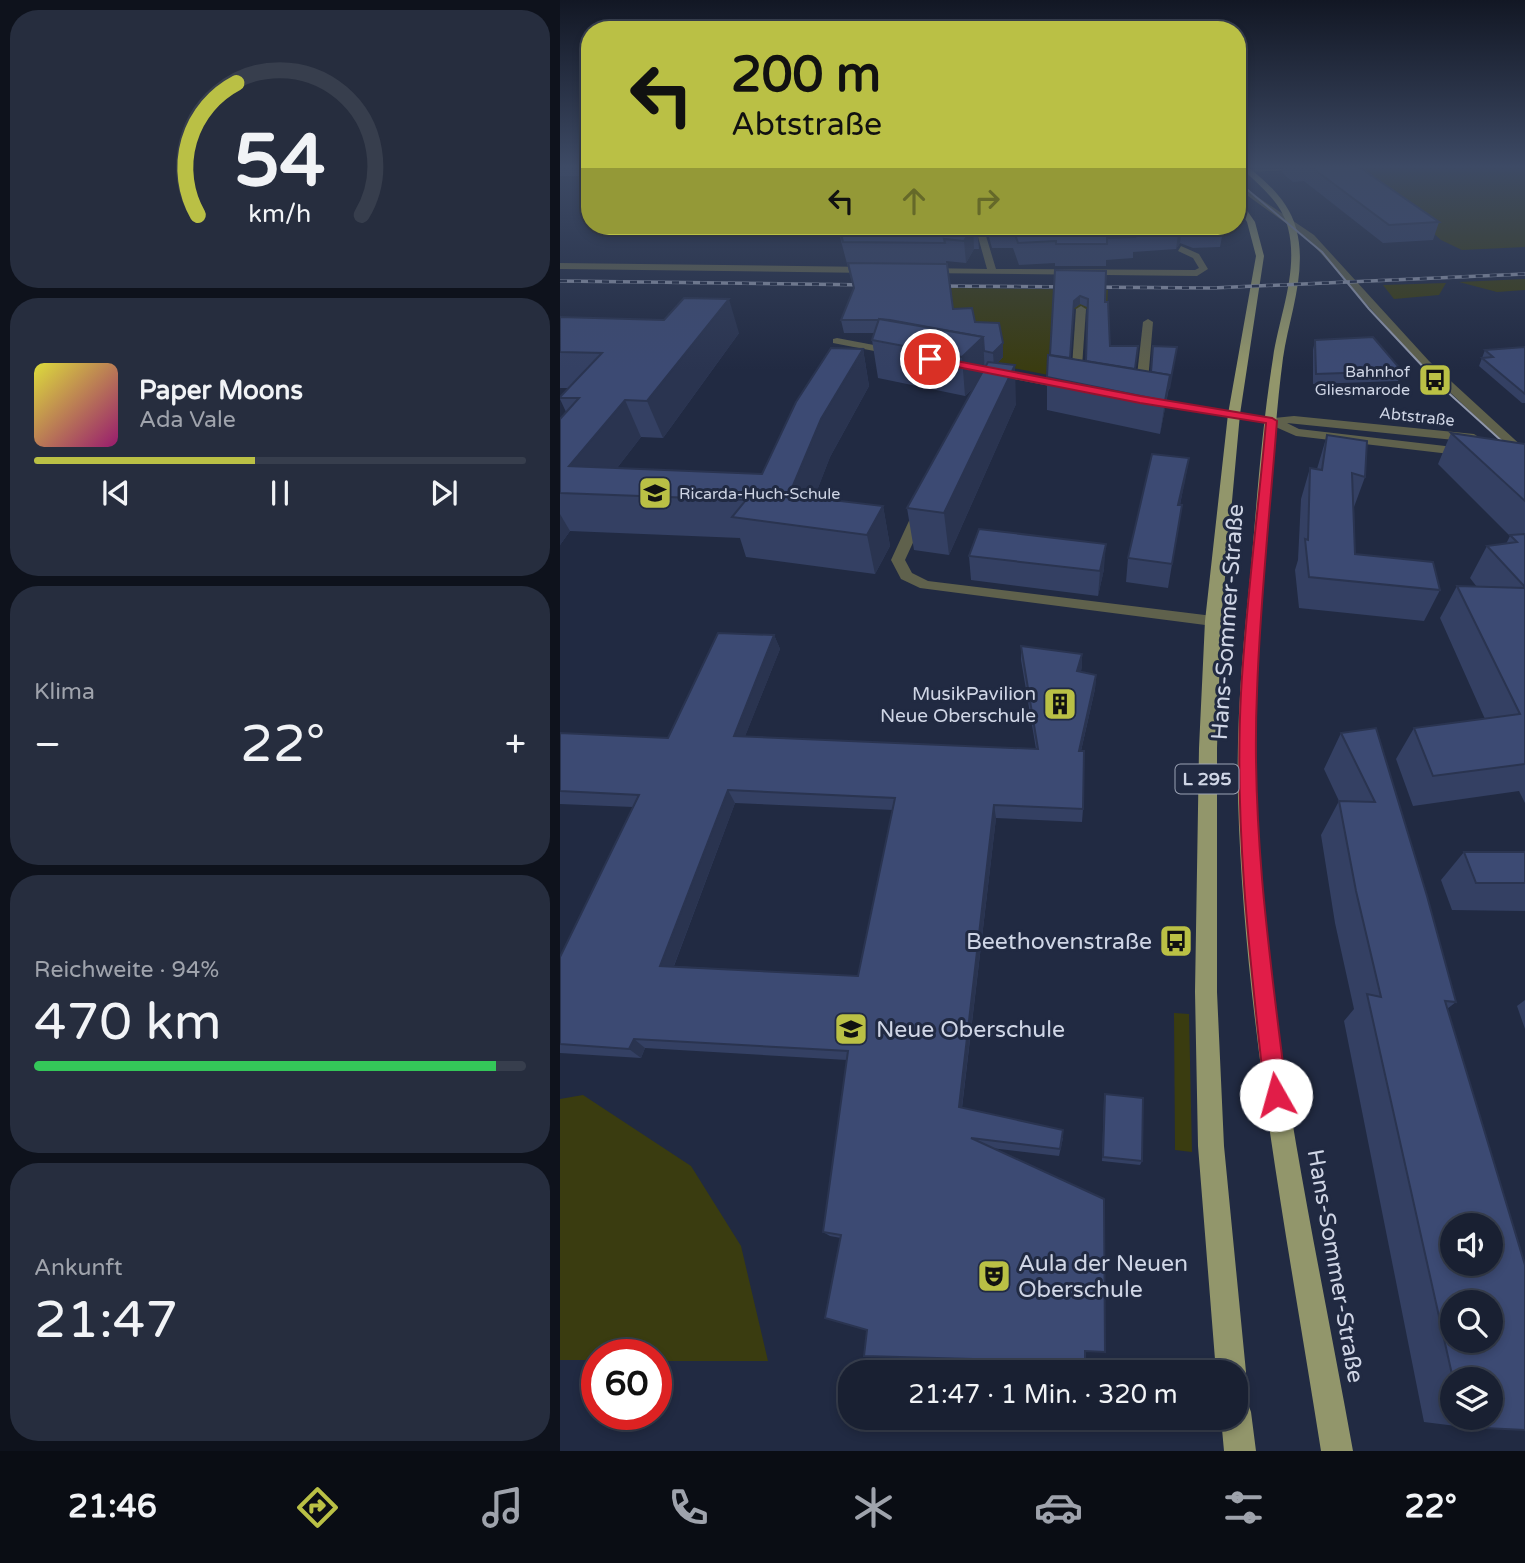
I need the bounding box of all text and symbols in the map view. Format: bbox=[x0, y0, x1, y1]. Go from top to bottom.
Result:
text: 200 m bbox=[731, 46, 881, 105]
icon: left bbox=[616, 49, 707, 140]
text: Abtstraße bbox=[731, 106, 882, 144]
text: 54 bbox=[234, 118, 326, 206]
icon: left bbox=[822, 182, 860, 220]
icon: ahead bbox=[895, 182, 933, 220]
icon: right bbox=[968, 182, 1006, 220]
text: km/h bbox=[249, 199, 311, 229]
pin bbox=[900, 329, 960, 389]
icon: arrive bbox=[911, 340, 949, 378]
bus stop icon: Bahnhof Gliesmarode bbox=[1416, 361, 1454, 399]
place label: Bahnhof Gliesmarode bbox=[1315, 362, 1411, 400]
text: Paper Moons bbox=[139, 375, 303, 406]
street label: Abtstraße bbox=[1378, 403, 1456, 431]
text: Ada Vale bbox=[139, 406, 236, 434]
icon: previous bbox=[97, 474, 135, 512]
icon: pause bbox=[261, 474, 299, 512]
icon: next bbox=[425, 474, 463, 512]
school or university icon: Ricarda-Huch-Schule bbox=[636, 474, 674, 512]
place label: Ricarda-Huch-Schule bbox=[679, 484, 840, 504]
street label: Hans-Sommer-Straße bbox=[1206, 503, 1250, 741]
text: Klima bbox=[34, 678, 95, 706]
place label: MusikPavilion Neue Oberschule bbox=[880, 683, 1036, 727]
building icon: MusikPavilion Neue Oberschule bbox=[1041, 685, 1079, 723]
text: 22° bbox=[240, 713, 325, 776]
text: − bbox=[34, 722, 61, 768]
text: + bbox=[505, 722, 526, 768]
road number: L 295 bbox=[1176, 764, 1238, 794]
bus stop icon: Beethovenstraße bbox=[1157, 922, 1195, 960]
place label: Beethovenstraße bbox=[966, 928, 1152, 956]
text: Reichweite · 94% bbox=[34, 956, 219, 984]
text: 470 km bbox=[34, 991, 222, 1054]
school or university icon: Neue Oberschule bbox=[832, 1010, 870, 1048]
place label: Neue Oberschule bbox=[876, 1016, 1065, 1044]
position arrow bbox=[1239, 1058, 1313, 1132]
street label: Hans-Sommer-Straße bbox=[1301, 1147, 1369, 1385]
map controls bbox=[1440, 1213, 1503, 1430]
button: sound bbox=[1440, 1213, 1503, 1276]
place label: Aula der Neuen Oberschule bbox=[1018, 1250, 1188, 1304]
text: Ankunft bbox=[34, 1254, 123, 1282]
theatre icon: Aula der Neuen Oberschule bbox=[975, 1257, 1013, 1295]
text: 21:47 bbox=[34, 1289, 178, 1352]
button: search bbox=[1440, 1290, 1503, 1353]
speed limit sign: 60 bbox=[581, 1339, 672, 1430]
button: layers bbox=[1440, 1367, 1503, 1430]
text: 21:47 · 1 Min. · 320 m bbox=[908, 1379, 1178, 1410]
icon: directions bbox=[293, 1483, 342, 1532]
icon: music bbox=[478, 1483, 527, 1532]
icon: phone bbox=[664, 1483, 713, 1532]
icon: climate bbox=[849, 1483, 898, 1532]
icon: car bbox=[1034, 1483, 1083, 1532]
icon: filters bbox=[1219, 1483, 1268, 1532]
text: 21:46 bbox=[68, 1488, 157, 1526]
text: 22° bbox=[1404, 1488, 1457, 1526]

